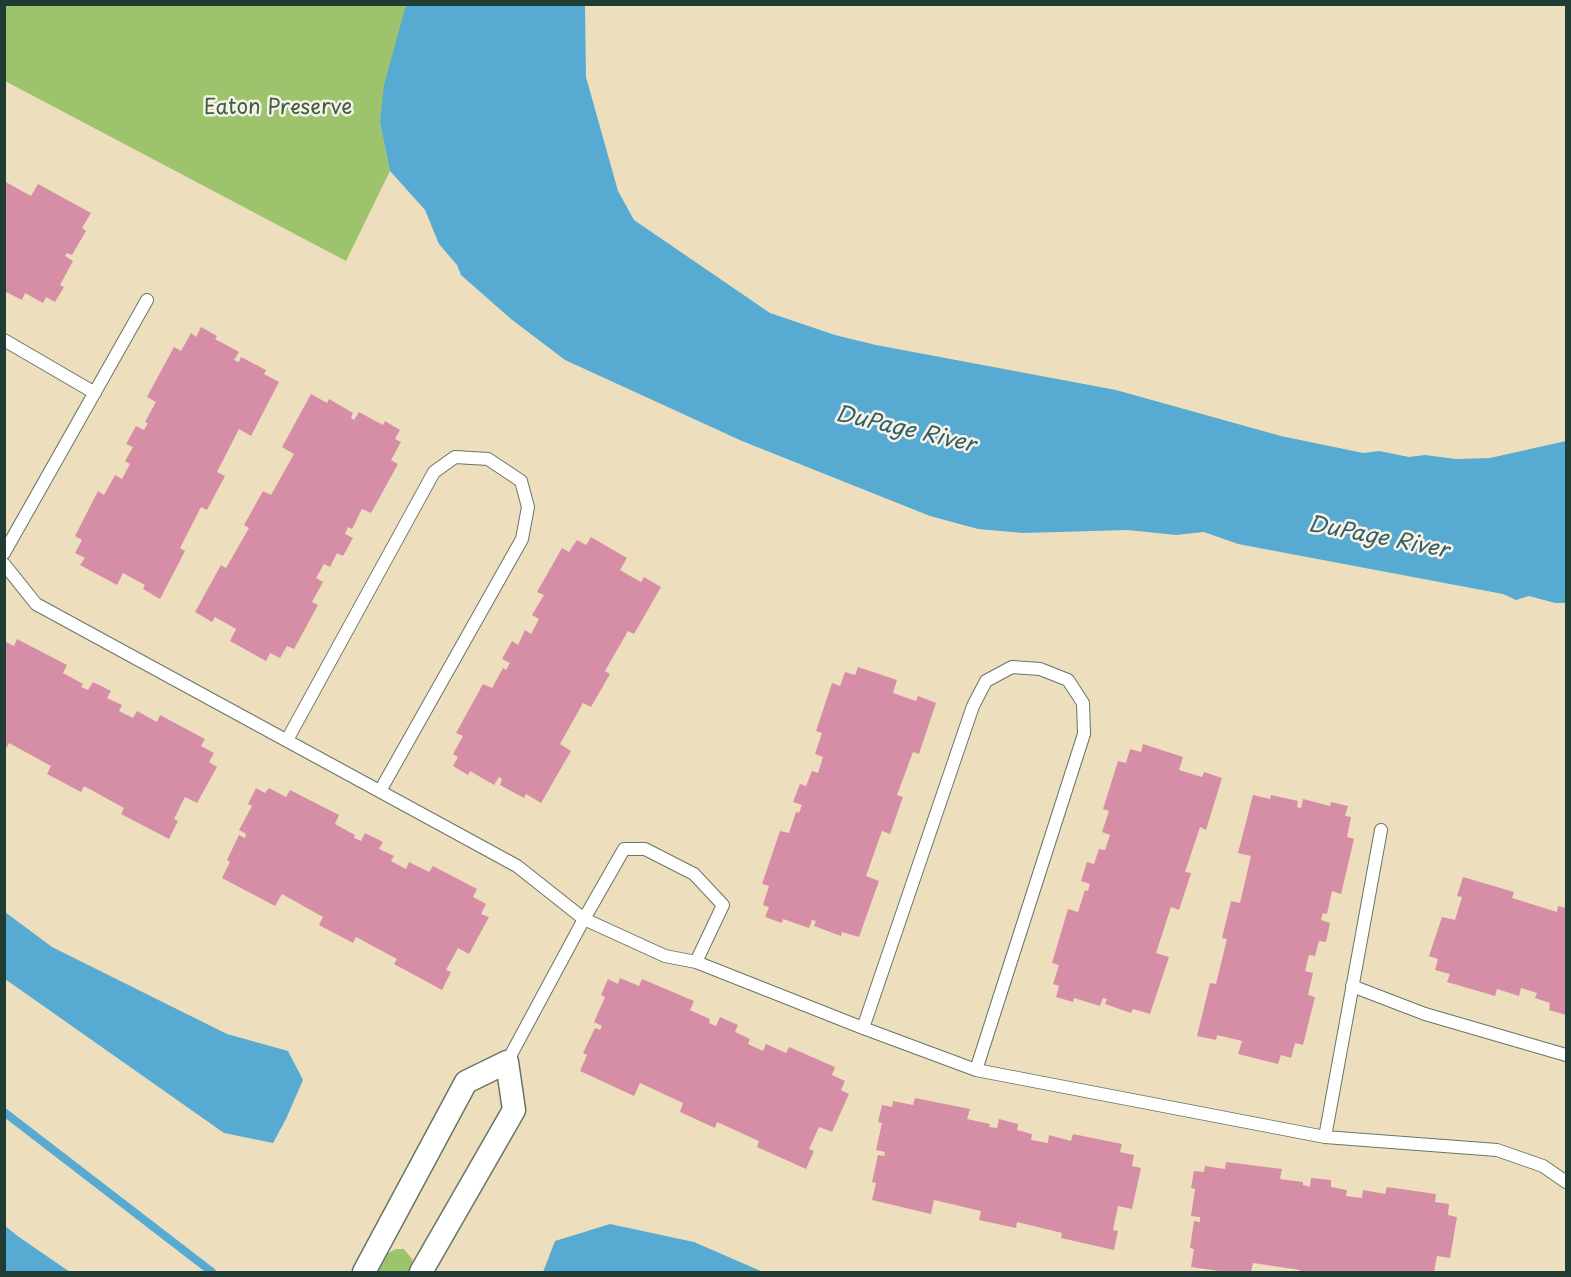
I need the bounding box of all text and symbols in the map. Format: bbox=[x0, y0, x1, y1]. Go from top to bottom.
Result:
park label: Eaton Preserve bbox=[204, 95, 352, 121]
water label: DuPage River bbox=[832, 401, 978, 459]
water label: DuPage River bbox=[1305, 511, 1451, 565]

